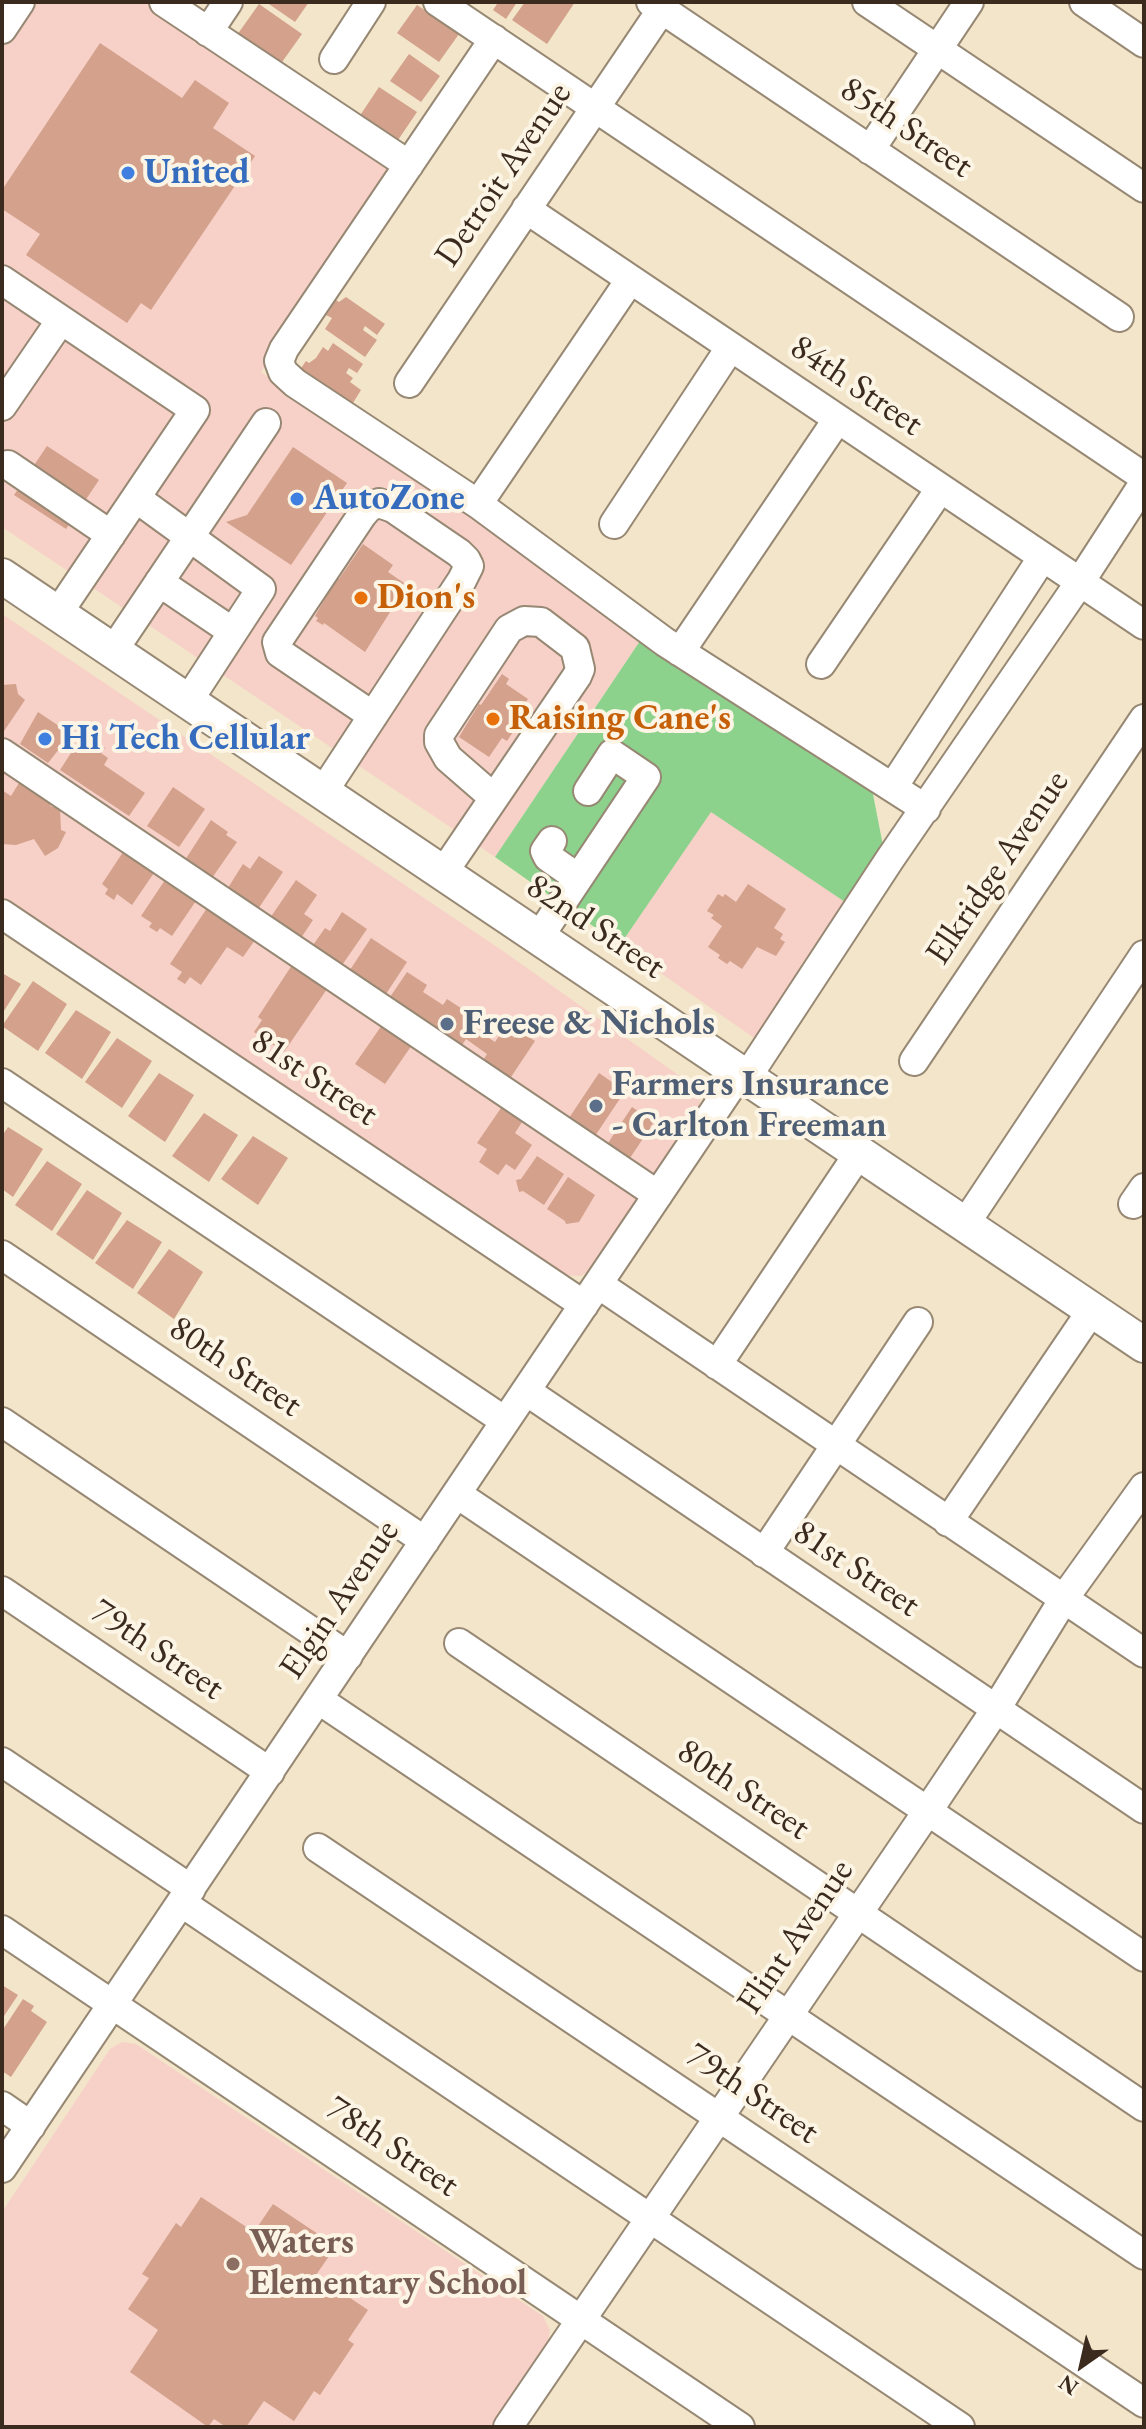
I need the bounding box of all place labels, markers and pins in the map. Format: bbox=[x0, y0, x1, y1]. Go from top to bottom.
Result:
place label: United bbox=[144, 151, 250, 195]
marker: United bbox=[119, 164, 137, 182]
place label: AutoZone bbox=[313, 477, 465, 521]
marker: AutoZone bbox=[288, 490, 306, 508]
place label: Dion's bbox=[377, 576, 475, 620]
marker: Dion's bbox=[352, 589, 370, 607]
place label: Raising Cane's bbox=[509, 697, 731, 741]
marker: Raising Cane's bbox=[484, 710, 502, 728]
place label: Hi Tech Cellular bbox=[61, 717, 310, 761]
marker: Hi Tech Cellular bbox=[36, 730, 54, 748]
place label: Freese & Nichols bbox=[463, 1002, 715, 1046]
marker: Freese & Nichols bbox=[438, 1015, 456, 1033]
place label: Farmers Insurance - Carlton Freeman bbox=[612, 1063, 889, 1148]
marker: Farmers Insurance - Carlton Freeman bbox=[587, 1097, 605, 1115]
place label: Waters Elementary School bbox=[249, 2221, 527, 2306]
marker: Waters Elementary School bbox=[224, 2255, 242, 2273]

